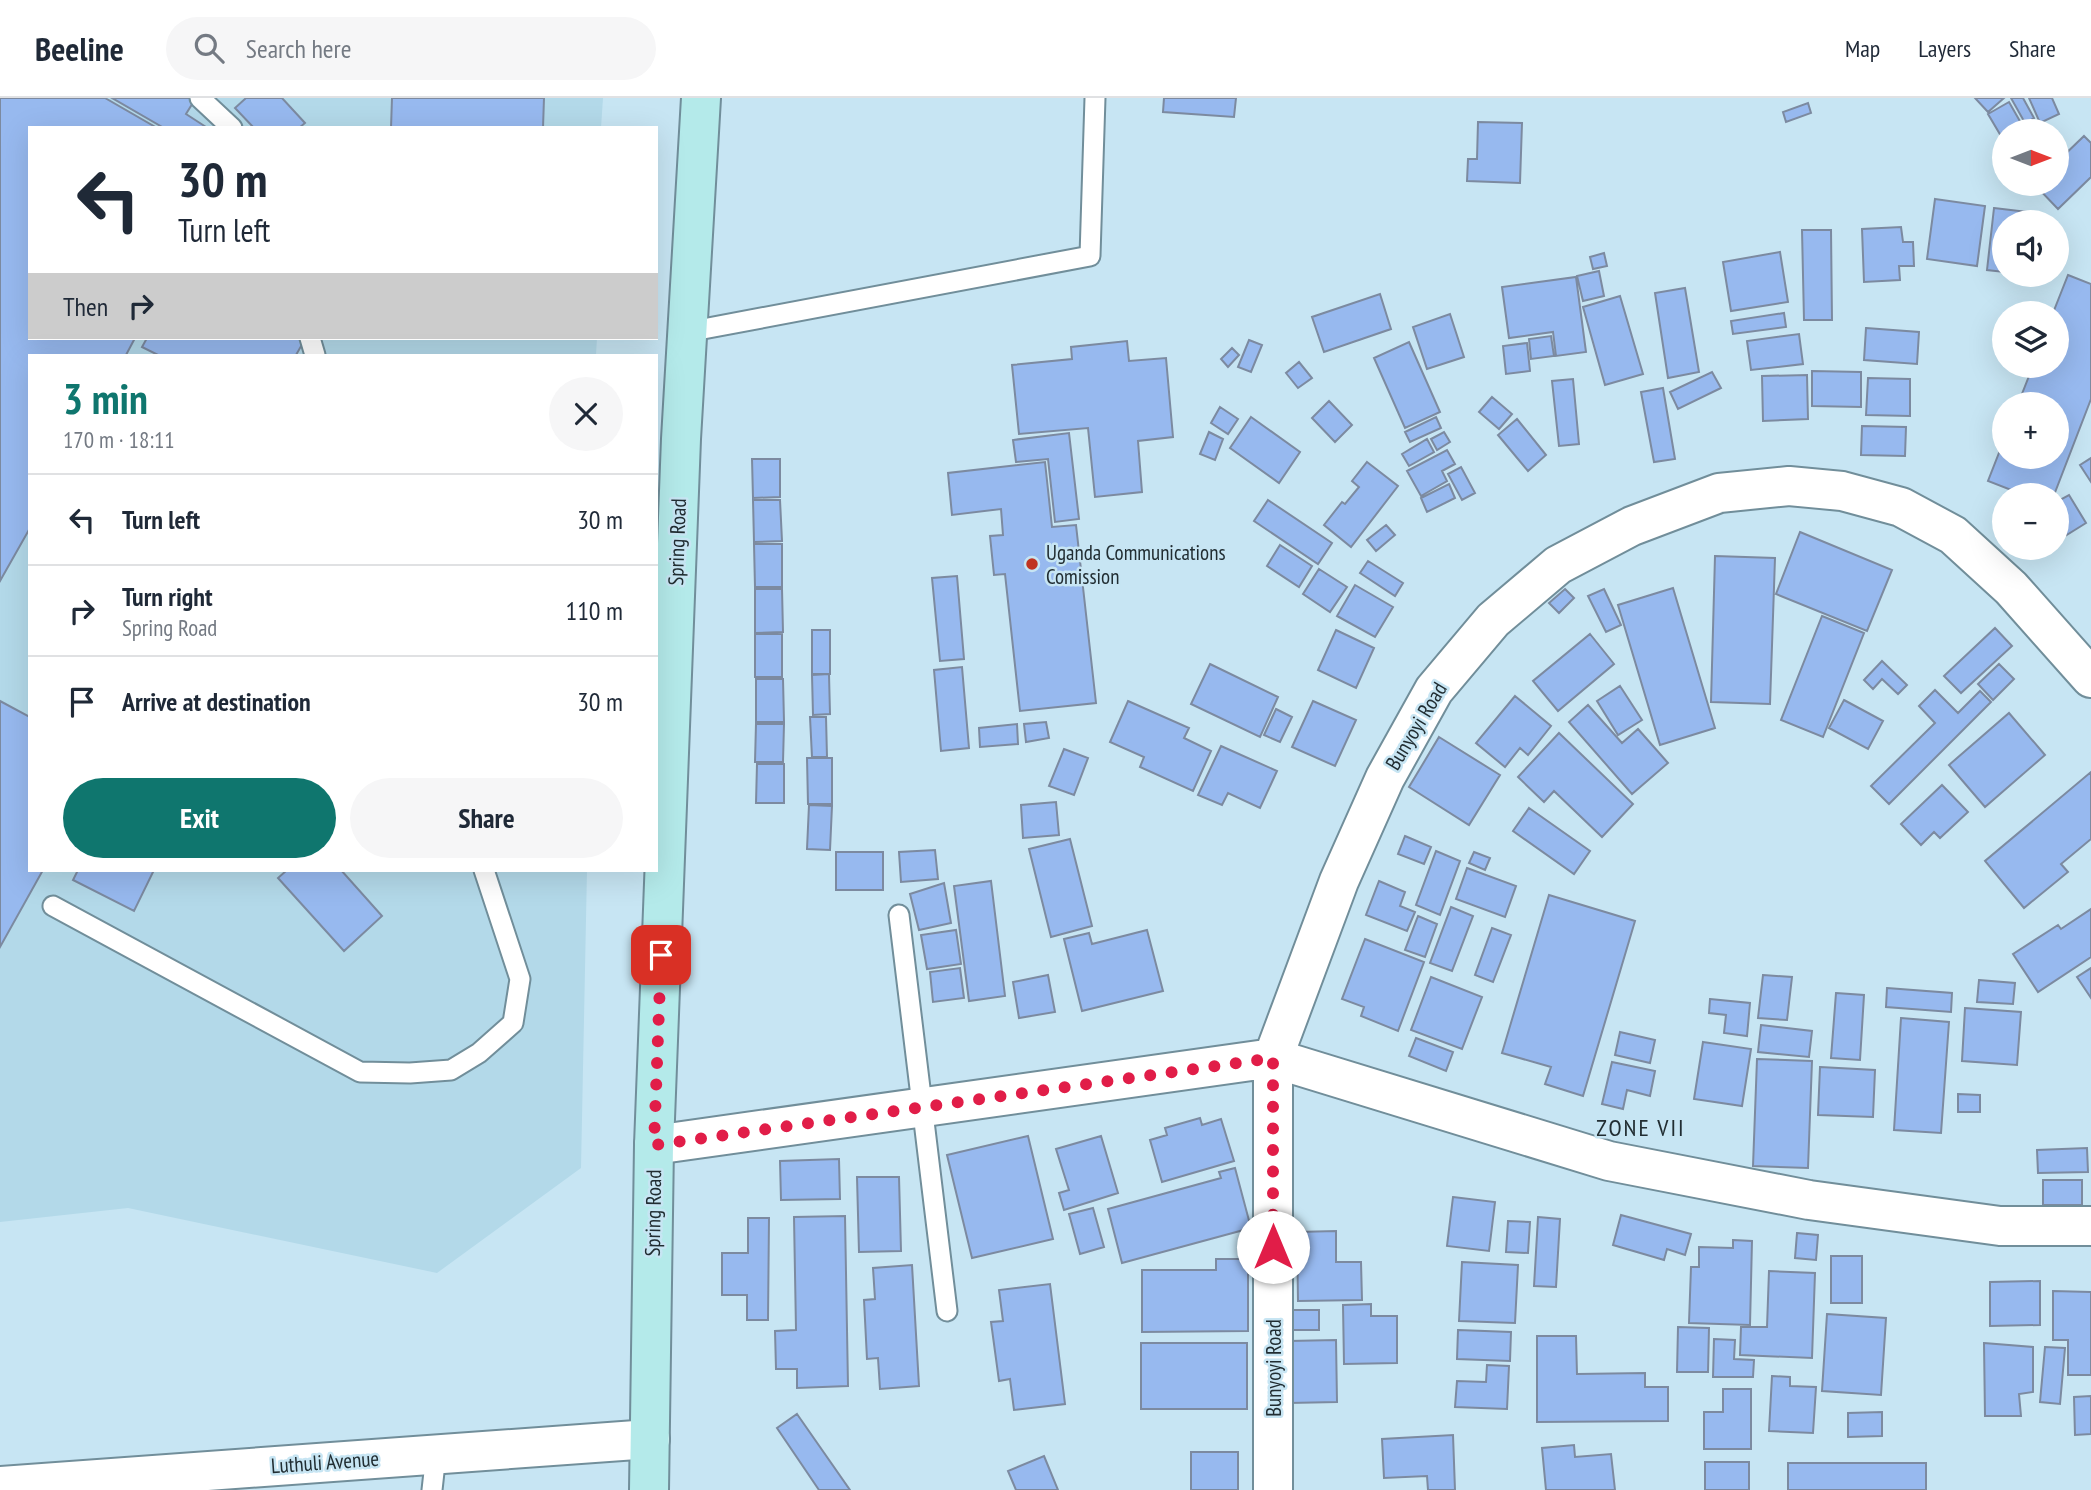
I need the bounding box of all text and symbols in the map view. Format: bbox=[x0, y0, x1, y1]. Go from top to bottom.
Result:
search box bbox=[166, 17, 656, 80]
text: Beeline bbox=[35, 27, 124, 70]
icon: search bbox=[190, 29, 228, 67]
text: Search here bbox=[246, 32, 351, 65]
text: Map bbox=[1845, 33, 1880, 64]
text: Layers bbox=[1918, 33, 1971, 64]
text: Share bbox=[2009, 33, 2056, 64]
north arrow bbox=[1992, 119, 2068, 196]
map controls bbox=[1992, 119, 2069, 560]
text: 30 m bbox=[178, 147, 267, 211]
icon: left bbox=[63, 154, 154, 245]
text: Turn left bbox=[178, 209, 270, 251]
button: sound bbox=[1992, 210, 2069, 287]
icon: right bbox=[122, 287, 160, 325]
text: Then bbox=[63, 290, 108, 323]
button: layers bbox=[1992, 301, 2069, 378]
text: 3 min bbox=[63, 371, 148, 426]
button: close bbox=[549, 377, 623, 451]
button: + bbox=[1992, 392, 2069, 469]
text: 170 m · 18:11 bbox=[63, 425, 175, 454]
button: − bbox=[1992, 483, 2069, 560]
street label: Spring Road bbox=[662, 498, 692, 586]
icon: left bbox=[63, 501, 101, 539]
text: Turn left bbox=[122, 503, 200, 536]
text: 30 m bbox=[577, 503, 623, 536]
place label: Uganda Communications Comission bbox=[1046, 539, 1226, 590]
marker: Uganda Communications Comission bbox=[1024, 556, 1040, 572]
text: Turn right bbox=[122, 580, 213, 613]
icon: right bbox=[63, 592, 101, 630]
text: 110 m bbox=[565, 594, 623, 627]
text: Spring Road bbox=[122, 613, 217, 642]
street label: Bunyoyi Road bbox=[1379, 677, 1453, 775]
icon: arrive bbox=[63, 683, 101, 721]
text: Arrive at destination bbox=[122, 685, 311, 718]
text: 30 m bbox=[577, 685, 623, 718]
button: Exit bbox=[63, 778, 336, 858]
button: Share bbox=[350, 778, 623, 858]
pin bbox=[631, 925, 691, 985]
icon: arrive bbox=[642, 936, 680, 974]
district label: ZONE VII bbox=[1596, 1112, 1686, 1143]
street label: Spring Road bbox=[639, 1169, 667, 1257]
position arrow bbox=[1236, 1210, 1310, 1284]
street label: Bunyoyi Road bbox=[1260, 1319, 1287, 1417]
street label: Luthuli Avenue bbox=[270, 1445, 380, 1479]

